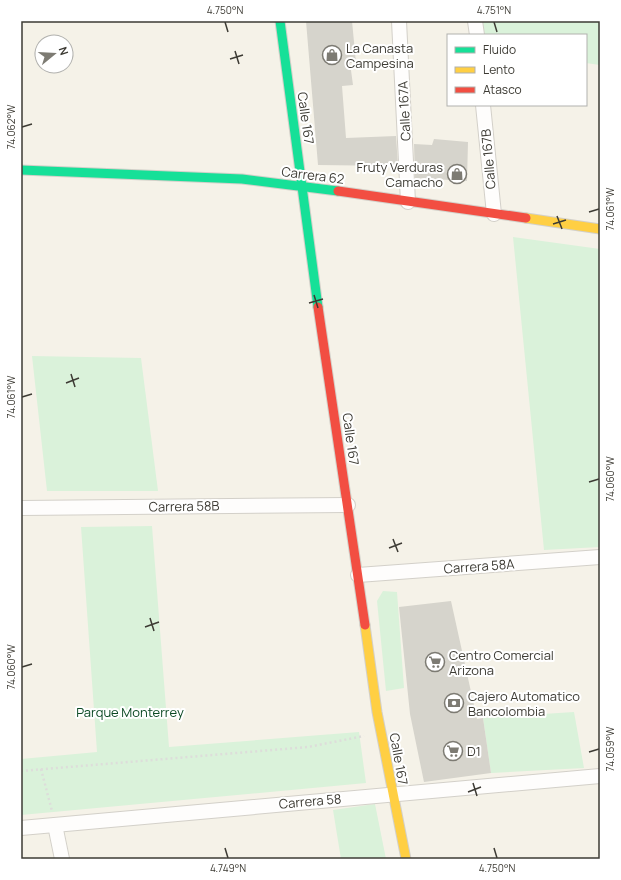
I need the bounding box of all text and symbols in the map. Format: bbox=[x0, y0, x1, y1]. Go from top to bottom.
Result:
text: 4.750°N bbox=[207, 3, 243, 17]
text: 4.751°N bbox=[477, 3, 511, 17]
north arrow bbox=[34, 34, 74, 74]
legend bbox=[447, 34, 587, 106]
place label: La Canasta Campesina bbox=[346, 39, 414, 72]
text: Fluido bbox=[483, 41, 516, 58]
shop icon: La Canasta Campesina bbox=[321, 44, 343, 66]
text: N bbox=[56, 45, 72, 57]
text: Lento bbox=[483, 61, 515, 78]
street label: Calle 167A bbox=[393, 80, 415, 142]
text: Atasco bbox=[483, 81, 522, 98]
street label: Calle 167 bbox=[293, 91, 319, 145]
text: 74.062°W bbox=[4, 104, 18, 149]
street label: Calle 167B bbox=[476, 128, 500, 190]
place label: Fruty Verduras Camacho bbox=[356, 158, 443, 191]
street label: Carrera 62 bbox=[281, 162, 345, 188]
shop icon: Fruty Verduras Camacho bbox=[446, 163, 468, 185]
text: 74.061°W bbox=[603, 187, 617, 230]
text: 74.061°W bbox=[4, 375, 18, 418]
street label: Calle 167 bbox=[338, 412, 364, 466]
text: 74.060°W bbox=[603, 456, 617, 502]
street label: Carrera 58B bbox=[149, 496, 219, 516]
street label: Carrera 58A bbox=[443, 555, 515, 577]
text: 74.060°W bbox=[4, 644, 18, 690]
place label: Centro Comercial Arizona bbox=[449, 646, 554, 679]
supermarket icon: Centro Comercial Arizona bbox=[424, 651, 446, 673]
place label: Cajero Automatico Bancolombia bbox=[468, 687, 580, 720]
bank icon: Cajero Automatico Bancolombia bbox=[443, 692, 465, 714]
park label: Parque Monterrey bbox=[76, 703, 184, 721]
text: 74.059°W bbox=[603, 726, 617, 771]
street label: Calle 167 bbox=[386, 732, 412, 786]
supermarket icon: D1 bbox=[442, 740, 464, 762]
place label: D1 bbox=[467, 742, 481, 760]
street label: Carrera 58 bbox=[278, 789, 342, 813]
text: 4.749°N bbox=[210, 861, 246, 875]
text: 4.750°N bbox=[479, 861, 515, 875]

